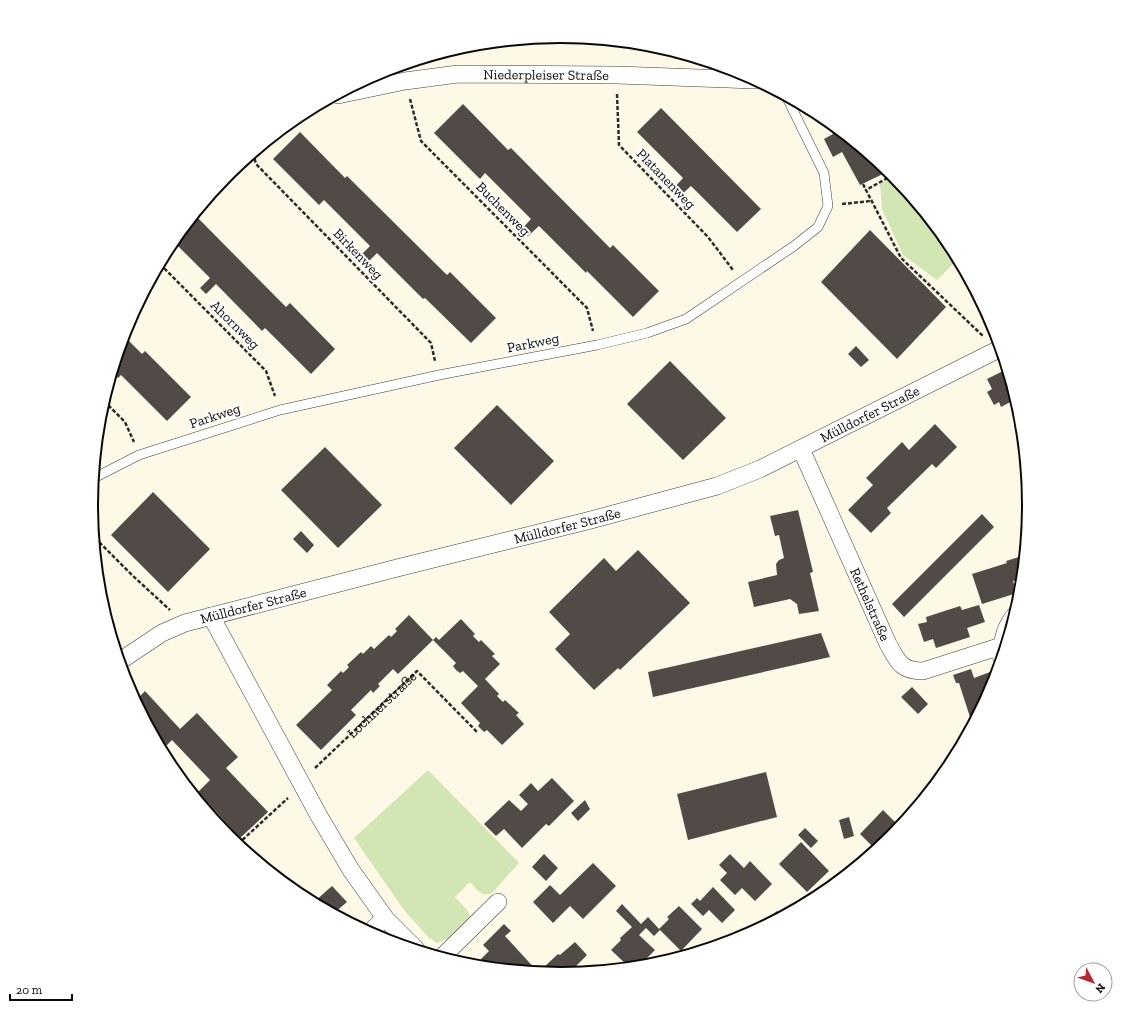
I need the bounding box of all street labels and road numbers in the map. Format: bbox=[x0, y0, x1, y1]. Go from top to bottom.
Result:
street label: Niederpleiser Straße bbox=[483, 66, 609, 83]
street label: Platanenweg bbox=[633, 145, 699, 213]
street label: Buchenweg bbox=[472, 178, 534, 240]
street label: Birkenweg bbox=[330, 225, 387, 283]
street label: Ahornweg bbox=[207, 297, 263, 353]
street label: Parkweg bbox=[506, 330, 561, 356]
street label: Mülldorfer Straße bbox=[817, 382, 923, 446]
street label: Parkweg bbox=[187, 400, 243, 432]
street label: Mülldorfer Straße bbox=[512, 504, 623, 547]
street label: Rethelstraße bbox=[847, 565, 894, 644]
street label: Mülldorfer Straße bbox=[198, 583, 309, 627]
street label: Lochnerstraße bbox=[343, 667, 420, 742]

